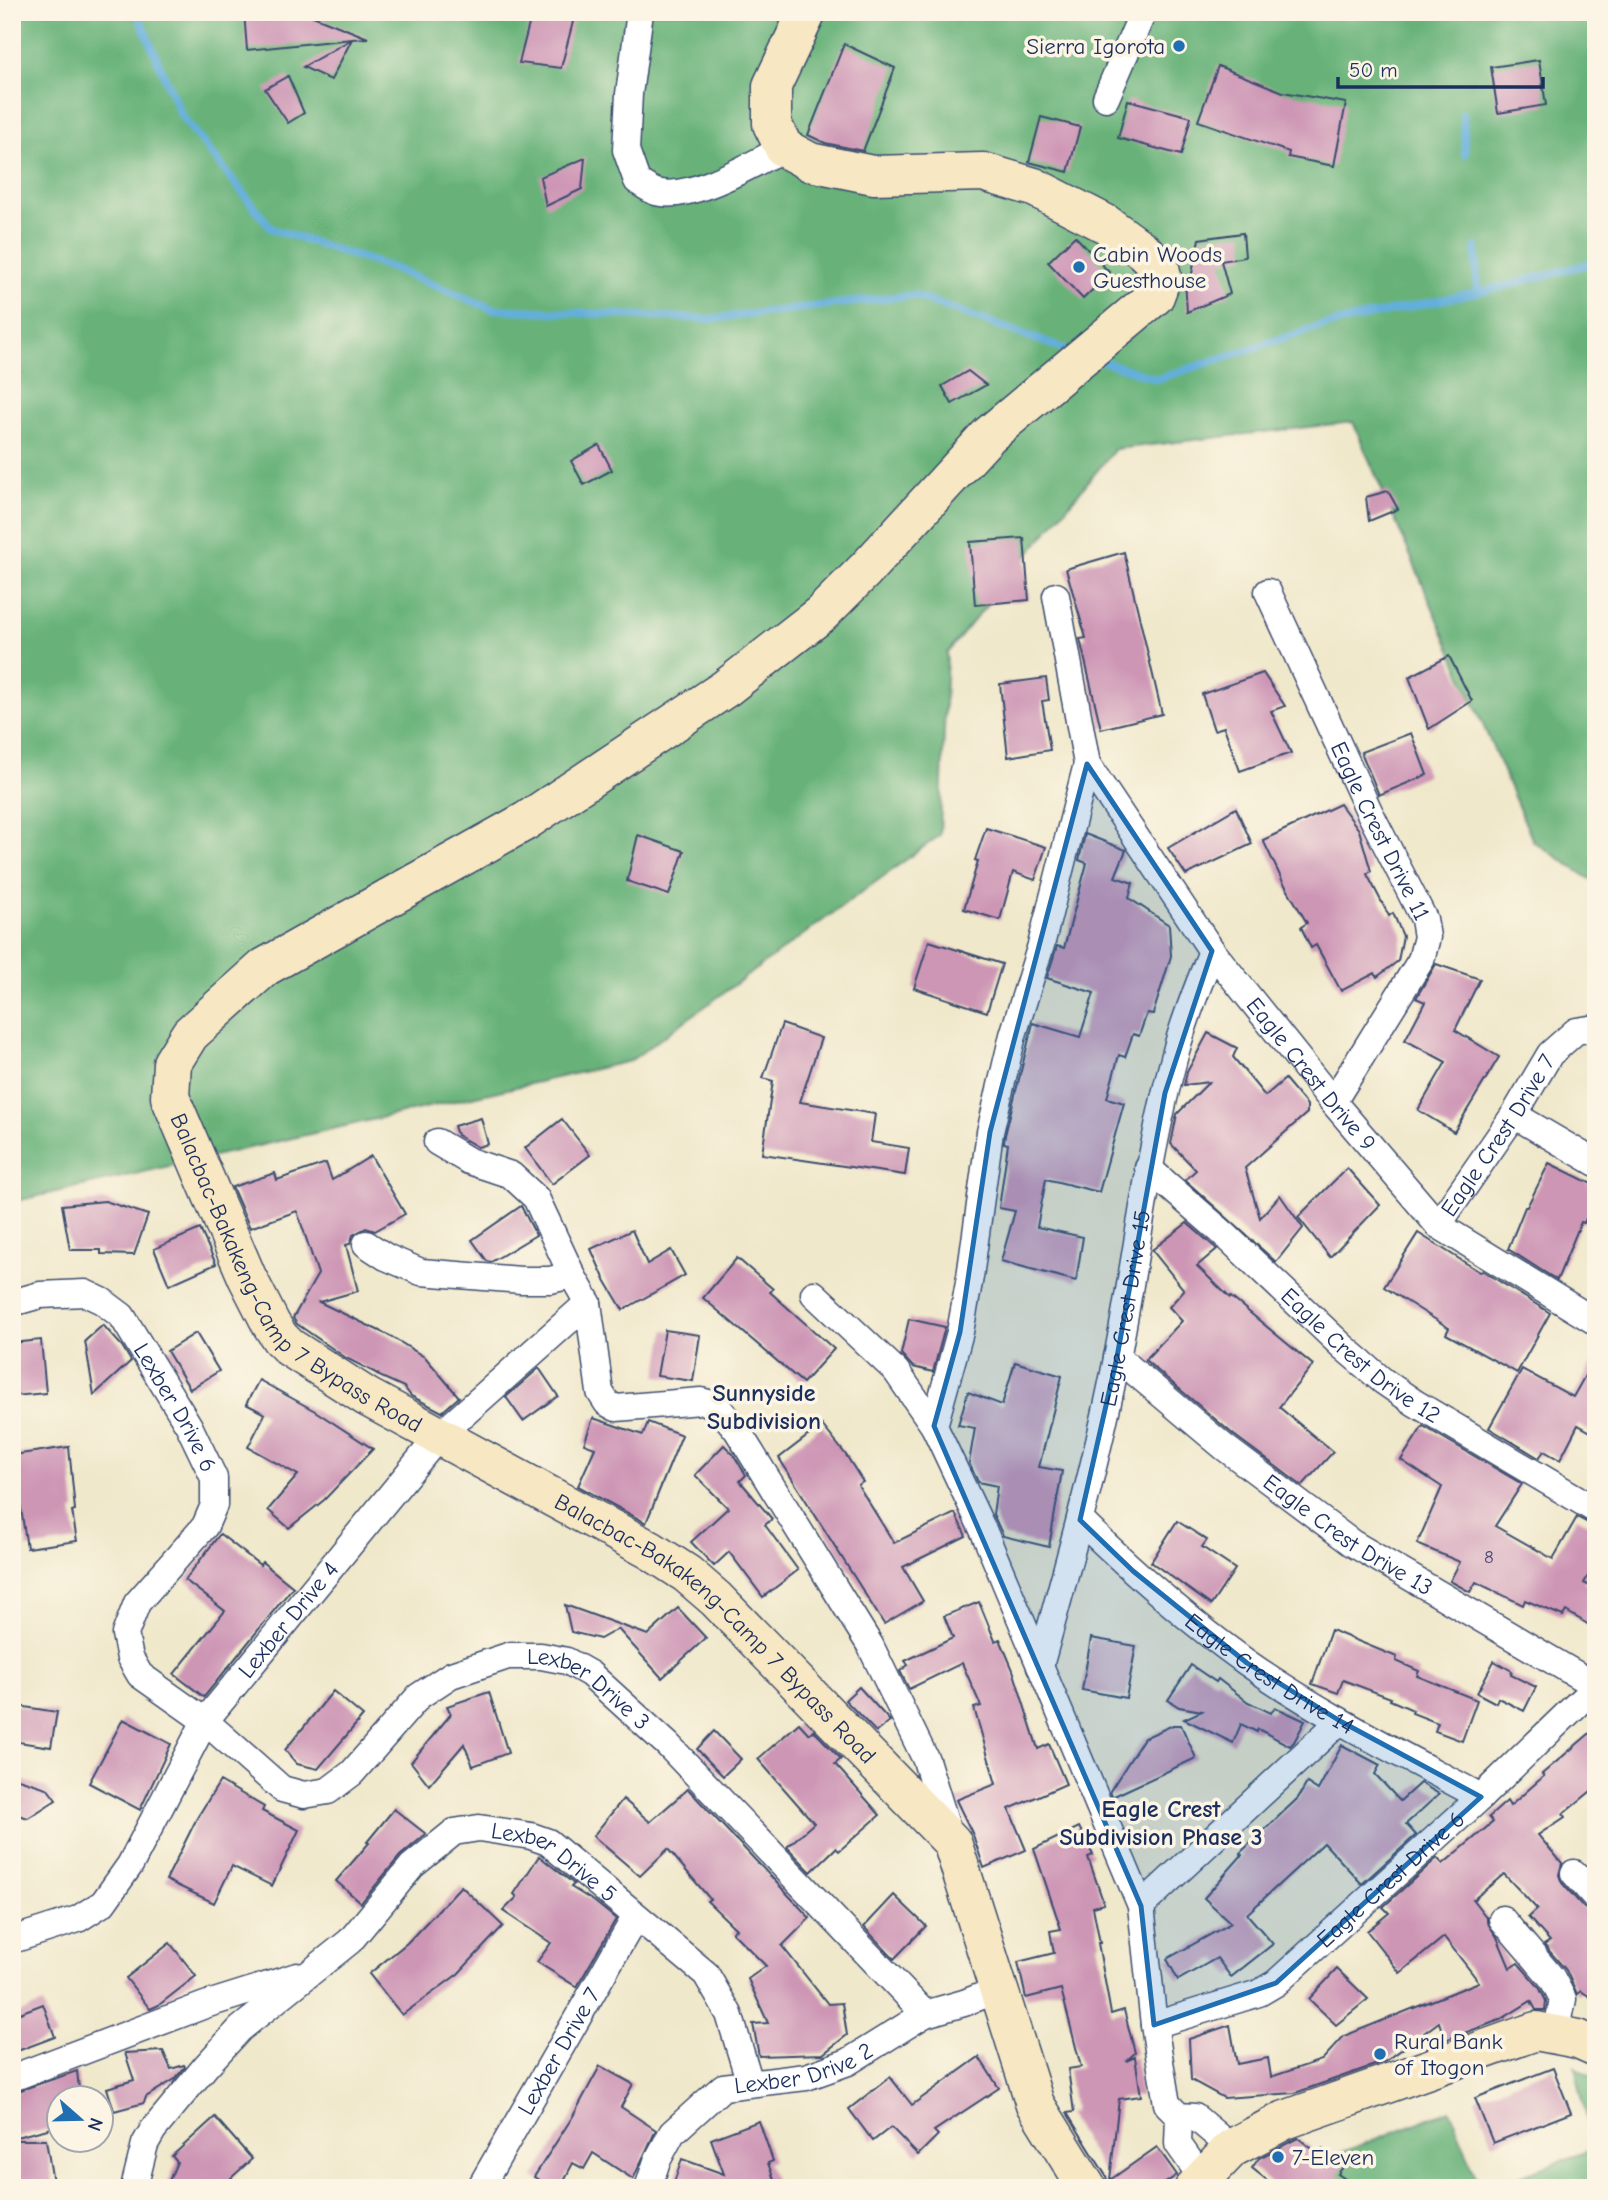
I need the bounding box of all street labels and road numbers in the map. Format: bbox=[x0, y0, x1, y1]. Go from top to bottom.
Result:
street label: Eagle Crest Drive 11 bbox=[1325, 737, 1435, 925]
street label: Eagle Crest Drive 9 bbox=[1241, 992, 1382, 1156]
street label: Eagle Crest Drive 7 bbox=[1435, 1049, 1561, 1222]
street label: Balacbac-Bakakeng-Camp 7 Bypass Road bbox=[165, 1109, 427, 1438]
street label: Eagle Crest Drive 15 bbox=[1094, 1208, 1156, 1409]
street label: Eagle Crest Drive 12 bbox=[1275, 1282, 1445, 1429]
street label: Lexber Drive 6 bbox=[128, 1338, 222, 1476]
street label: Eagle Crest Drive 13 bbox=[1258, 1468, 1437, 1601]
street label: Balacbac-Bakakeng-Camp 7 Bypass Road bbox=[550, 1488, 881, 1769]
street label: Lexber Drive 4 bbox=[233, 1556, 344, 1684]
street label: Eagle Crest Drive 14 bbox=[1180, 1608, 1359, 1740]
street label: Lexber Drive 3 bbox=[527, 1643, 655, 1736]
street label: Eagle Crest Drive 6 bbox=[1311, 1806, 1470, 1953]
street label: Lexber Drive 5 bbox=[489, 1817, 622, 1908]
street label: Lexber Drive 7 bbox=[512, 1983, 606, 2120]
street label: Lexber Drive 2 bbox=[733, 2037, 878, 2100]

